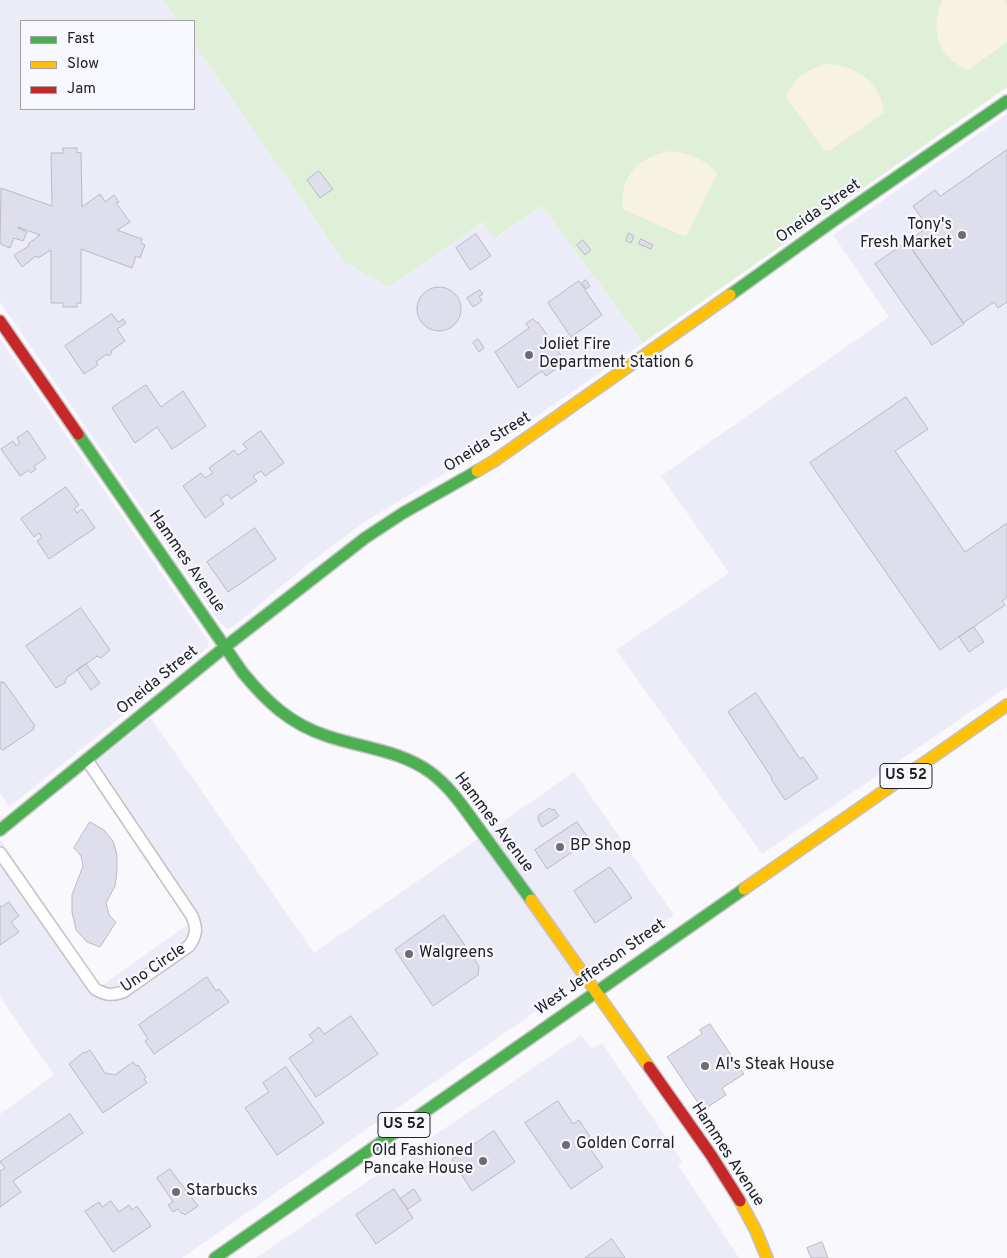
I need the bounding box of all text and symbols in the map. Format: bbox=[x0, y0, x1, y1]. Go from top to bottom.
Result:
legend bbox=[20, 20, 195, 110]
text: Fast bbox=[67, 30, 95, 49]
text: Slow bbox=[67, 55, 99, 74]
text: Jam bbox=[67, 80, 96, 99]
street label: Oneida Street bbox=[773, 176, 865, 248]
place label: Tony's Fresh Market bbox=[860, 216, 952, 254]
marker: Tony's Fresh Market bbox=[956, 229, 968, 241]
place label: Joliet Fire Department Station 6 bbox=[539, 336, 694, 374]
marker: Joliet Fire Department Station 6 bbox=[523, 349, 535, 361]
street label: Oneida Street bbox=[441, 409, 535, 477]
street label: Hammes Avenue bbox=[144, 507, 228, 617]
street label: Oneida Street bbox=[114, 642, 202, 720]
road number: US 52 bbox=[880, 764, 932, 788]
street label: Hammes Avenue bbox=[449, 769, 537, 877]
place label: BP Shop bbox=[570, 837, 631, 857]
marker: BP Shop bbox=[554, 841, 566, 853]
street label: West Jefferson Street bbox=[532, 916, 670, 1020]
street label: Uno Circle bbox=[118, 940, 190, 998]
place label: Walgreens bbox=[419, 944, 494, 964]
marker: Walgreens bbox=[403, 948, 415, 960]
place label: Al's Steak House bbox=[715, 1056, 834, 1076]
marker: Al's Steak House bbox=[699, 1060, 711, 1072]
street label: Hammes Avenue bbox=[686, 1099, 768, 1211]
road number: US 52 bbox=[378, 1112, 430, 1138]
place label: Golden Corral bbox=[576, 1135, 675, 1155]
marker: Golden Corral bbox=[560, 1139, 572, 1151]
place label: Old Fashioned Pancake House bbox=[364, 1142, 473, 1180]
marker: Old Fashioned Pancake House bbox=[477, 1155, 489, 1167]
place label: Starbucks bbox=[186, 1182, 258, 1202]
marker: Starbucks bbox=[170, 1186, 182, 1198]

